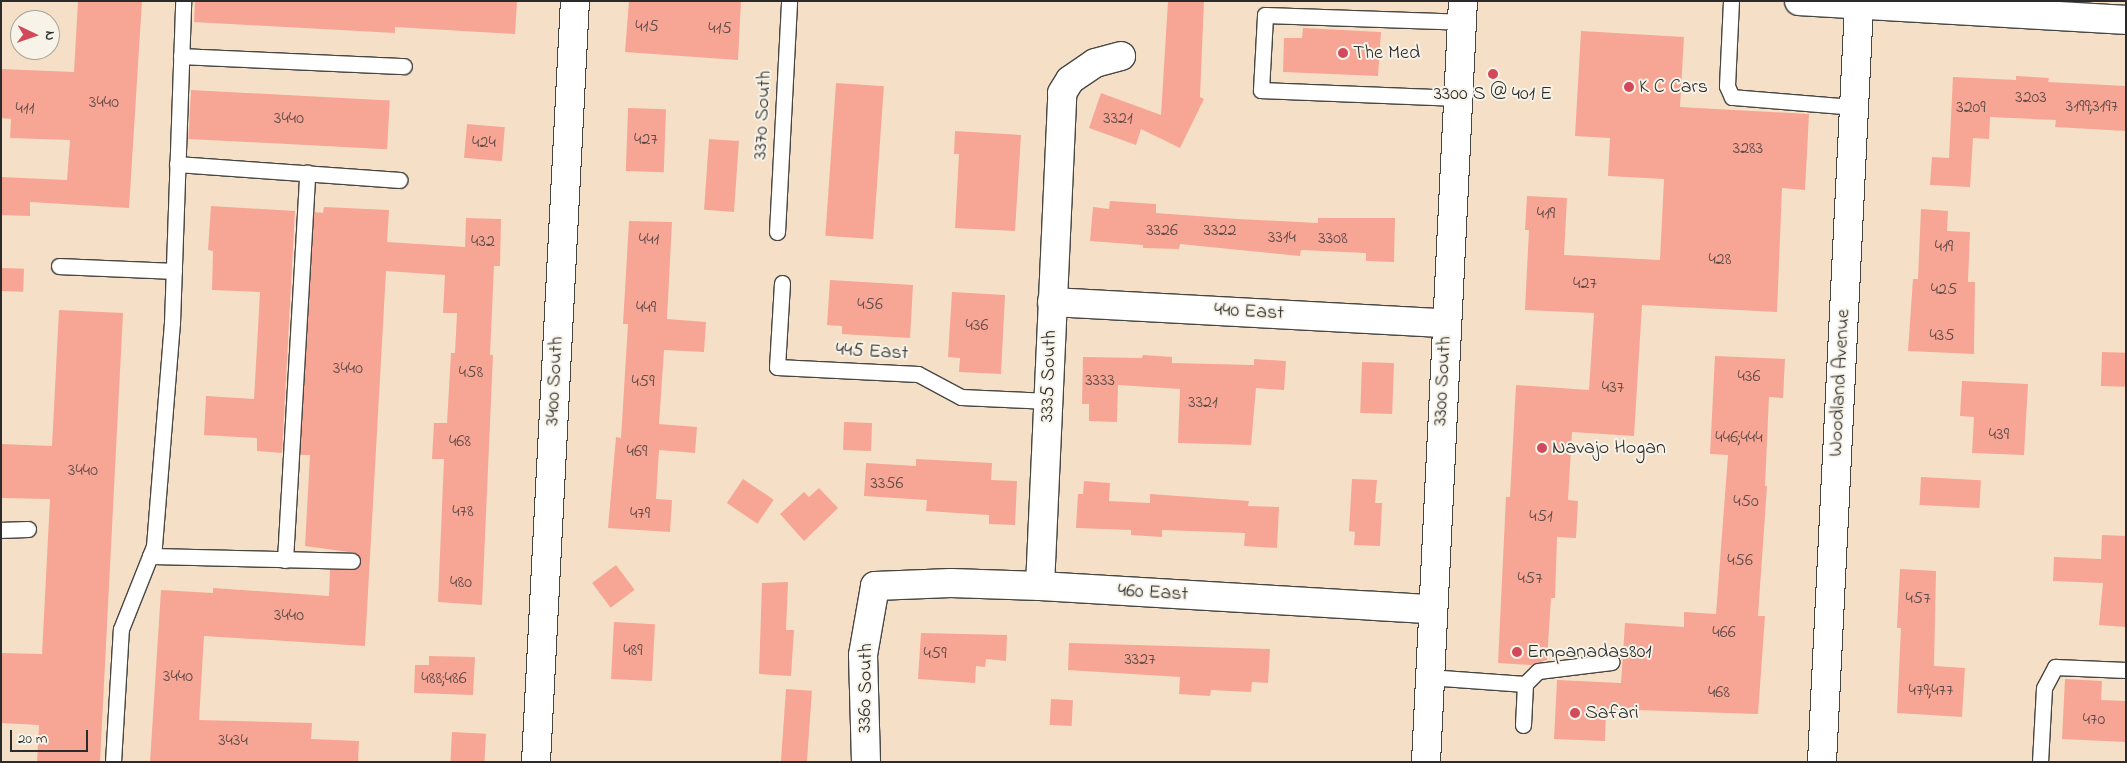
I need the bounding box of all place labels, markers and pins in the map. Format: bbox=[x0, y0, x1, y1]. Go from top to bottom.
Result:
place label: The Med bbox=[1353, 41, 1420, 65]
marker: The Med bbox=[1337, 47, 1349, 59]
marker: 3300 S @ 401 E bbox=[1487, 68, 1499, 80]
place label: K C Cars bbox=[1639, 75, 1708, 99]
marker: K C Cars bbox=[1623, 81, 1635, 93]
place label: 3300 S @ 401 E bbox=[1434, 82, 1552, 106]
place label: Navajo Hogan bbox=[1552, 436, 1666, 460]
marker: Navajo Hogan bbox=[1536, 442, 1548, 454]
place label: Empanadas801 bbox=[1527, 640, 1652, 664]
marker: Empanadas801 bbox=[1511, 646, 1523, 658]
place label: Safari bbox=[1585, 701, 1639, 725]
marker: Safari bbox=[1569, 707, 1581, 719]

